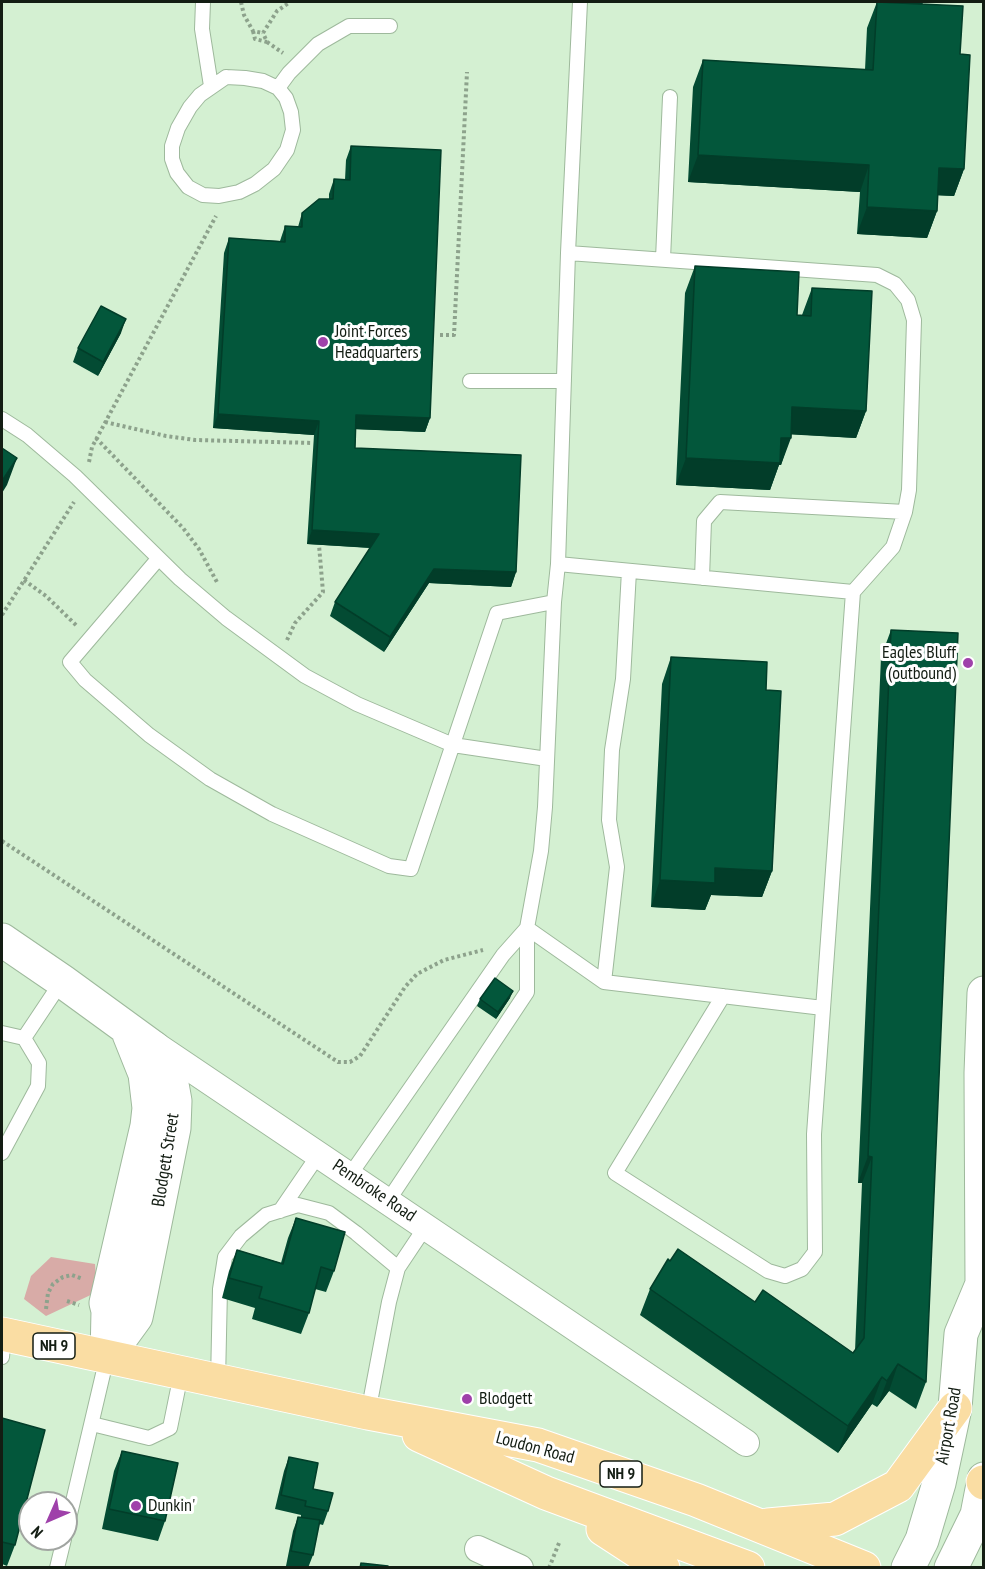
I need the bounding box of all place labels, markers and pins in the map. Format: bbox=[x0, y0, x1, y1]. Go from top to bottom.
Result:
place label: Joint Forces Headquarters bbox=[335, 321, 418, 364]
marker: Joint Forces Headquarters bbox=[316, 335, 330, 349]
place label: Eagles Bluff (outbound) bbox=[882, 642, 956, 684]
marker: Eagles Bluff (outbound) bbox=[961, 656, 975, 670]
place label: Blodgett bbox=[479, 1388, 532, 1410]
marker: Blodgett bbox=[460, 1392, 474, 1406]
place label: Dunkin' bbox=[148, 1495, 195, 1517]
marker: Dunkin' bbox=[129, 1499, 143, 1513]

